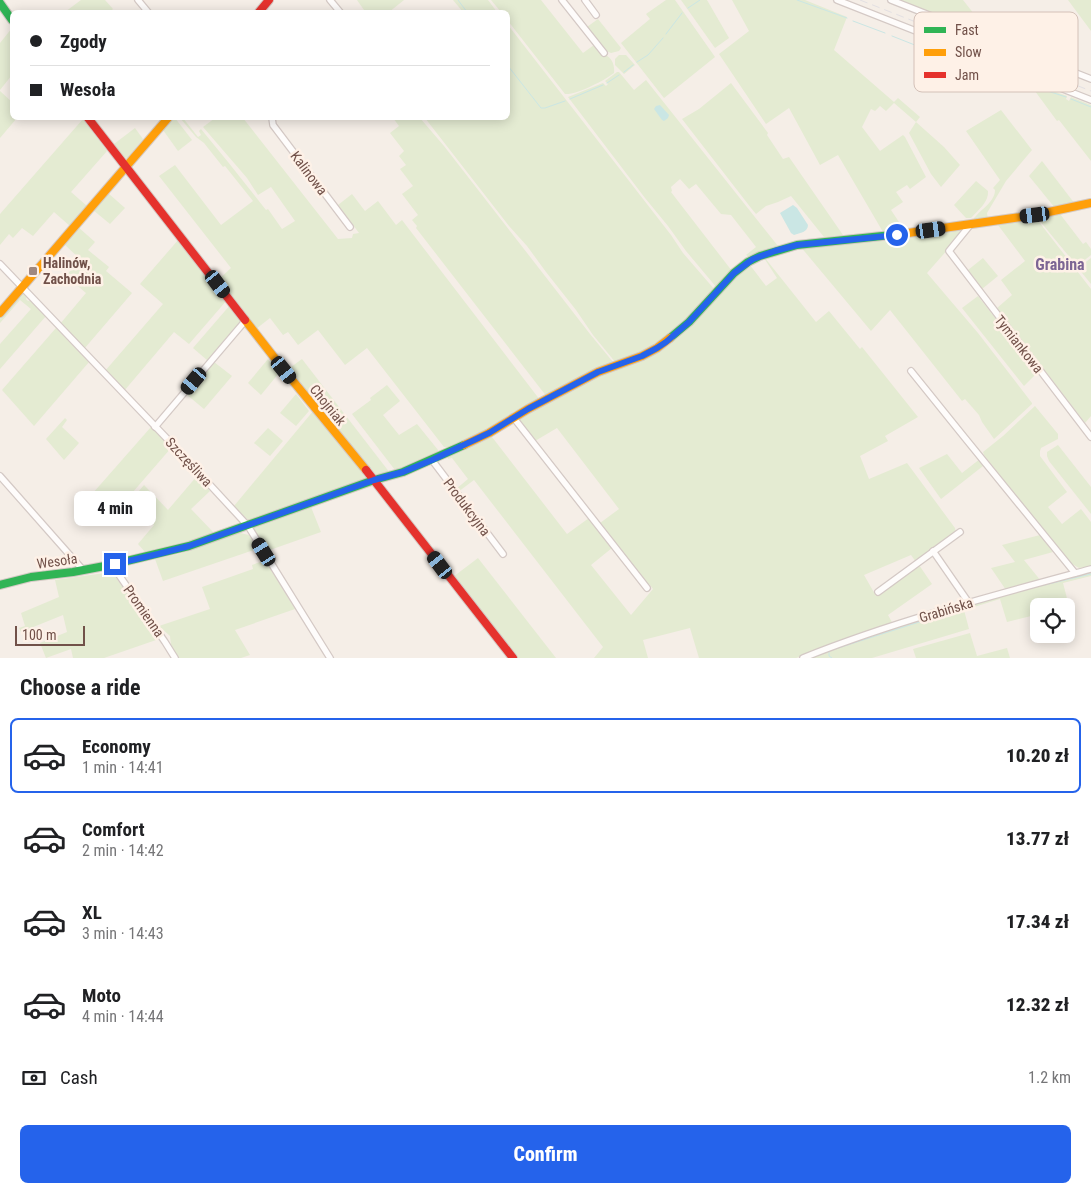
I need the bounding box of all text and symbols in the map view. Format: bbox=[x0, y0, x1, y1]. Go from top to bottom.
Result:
legend bbox=[914, 12, 1078, 92]
text: Fast bbox=[955, 22, 979, 38]
text: Zgody bbox=[60, 30, 107, 53]
text: Slow bbox=[955, 44, 982, 60]
text: Jam bbox=[955, 67, 979, 83]
text: Wesoła bbox=[60, 78, 116, 101]
street label: Kalinowa bbox=[287, 148, 331, 198]
car bbox=[1019, 206, 1050, 224]
car bbox=[915, 220, 946, 240]
route start bbox=[886, 224, 908, 246]
place label: Halinów, Zachodnia bbox=[43, 255, 102, 287]
district label: Grabina bbox=[1035, 255, 1085, 274]
marker: Halinów, Zachodnia bbox=[27, 265, 39, 277]
car bbox=[202, 268, 233, 300]
street label: Tymiankowa bbox=[991, 312, 1047, 376]
car bbox=[268, 354, 299, 386]
car bbox=[178, 365, 209, 397]
street label: Chojniak bbox=[307, 381, 350, 429]
street label: Szczęśliwa bbox=[162, 434, 216, 490]
street label: Produkcyjna bbox=[440, 475, 494, 539]
callout: 4 min bbox=[74, 492, 156, 526]
text: 4 min bbox=[97, 499, 133, 518]
car bbox=[249, 535, 278, 569]
car bbox=[424, 549, 455, 581]
street label: Wesoła bbox=[36, 550, 78, 572]
route end bbox=[104, 553, 126, 575]
street label: Promienna bbox=[120, 582, 168, 640]
street label: Grabińska bbox=[917, 594, 975, 626]
map controls bbox=[1030, 598, 1075, 643]
button: locate bbox=[1030, 598, 1075, 643]
scale bar bbox=[15, 623, 85, 646]
text: 100 m bbox=[22, 627, 57, 643]
text: Choose a ride bbox=[20, 675, 141, 700]
icon: car bbox=[22, 733, 67, 778]
text: Economy bbox=[82, 735, 151, 758]
text: 10.20 zł bbox=[1006, 744, 1069, 767]
text: 1 min · 14:41 bbox=[82, 758, 164, 777]
icon: car bbox=[22, 816, 67, 861]
text: Comfort bbox=[82, 818, 145, 841]
text: 13.77 zł bbox=[1006, 827, 1069, 850]
text: 2 min · 14:42 bbox=[82, 841, 164, 860]
icon: car bbox=[22, 899, 67, 944]
text: XL bbox=[82, 901, 102, 924]
text: 17.34 zł bbox=[1006, 910, 1069, 933]
text: 3 min · 14:43 bbox=[82, 924, 164, 943]
icon: car bbox=[22, 982, 67, 1027]
text: Moto bbox=[82, 984, 121, 1007]
text: 12.32 zł bbox=[1006, 993, 1069, 1016]
text: 4 min · 14:44 bbox=[82, 1007, 164, 1026]
icon: cash bbox=[20, 1064, 48, 1092]
text: Cash bbox=[60, 1066, 98, 1089]
text: 1.2 km bbox=[1028, 1068, 1071, 1087]
button: Confirm bbox=[20, 1125, 1071, 1183]

